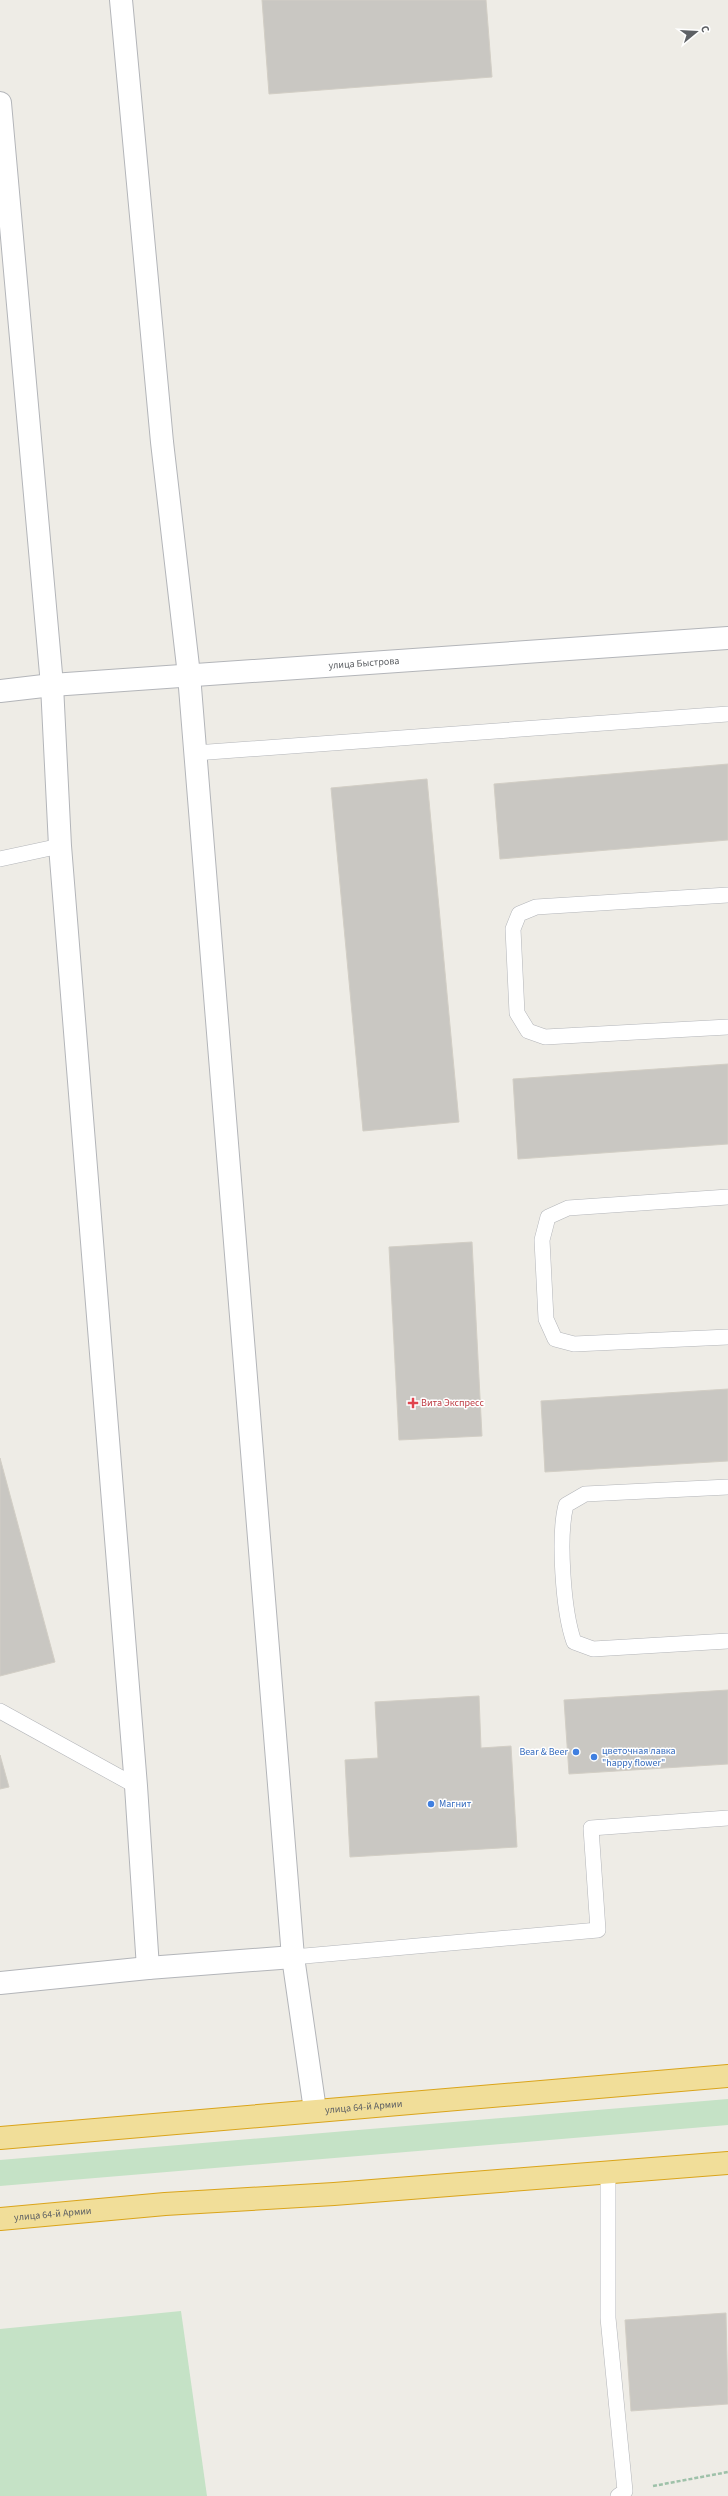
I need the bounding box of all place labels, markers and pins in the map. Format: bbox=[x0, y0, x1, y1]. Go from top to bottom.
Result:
place label: Вита Экспресс bbox=[421, 1396, 484, 1410]
marker: Вита Экспресс bbox=[408, 1398, 418, 1408]
place label: цветочная лавка "happy flower" bbox=[602, 1744, 676, 1770]
place label: Bear & Beer bbox=[519, 1745, 569, 1759]
marker: Bear & Beer bbox=[571, 1747, 581, 1757]
marker: цветочная лавка "happy flower" bbox=[589, 1752, 599, 1762]
place label: Магнит bbox=[439, 1797, 472, 1811]
marker: Магнит bbox=[426, 1799, 436, 1809]

